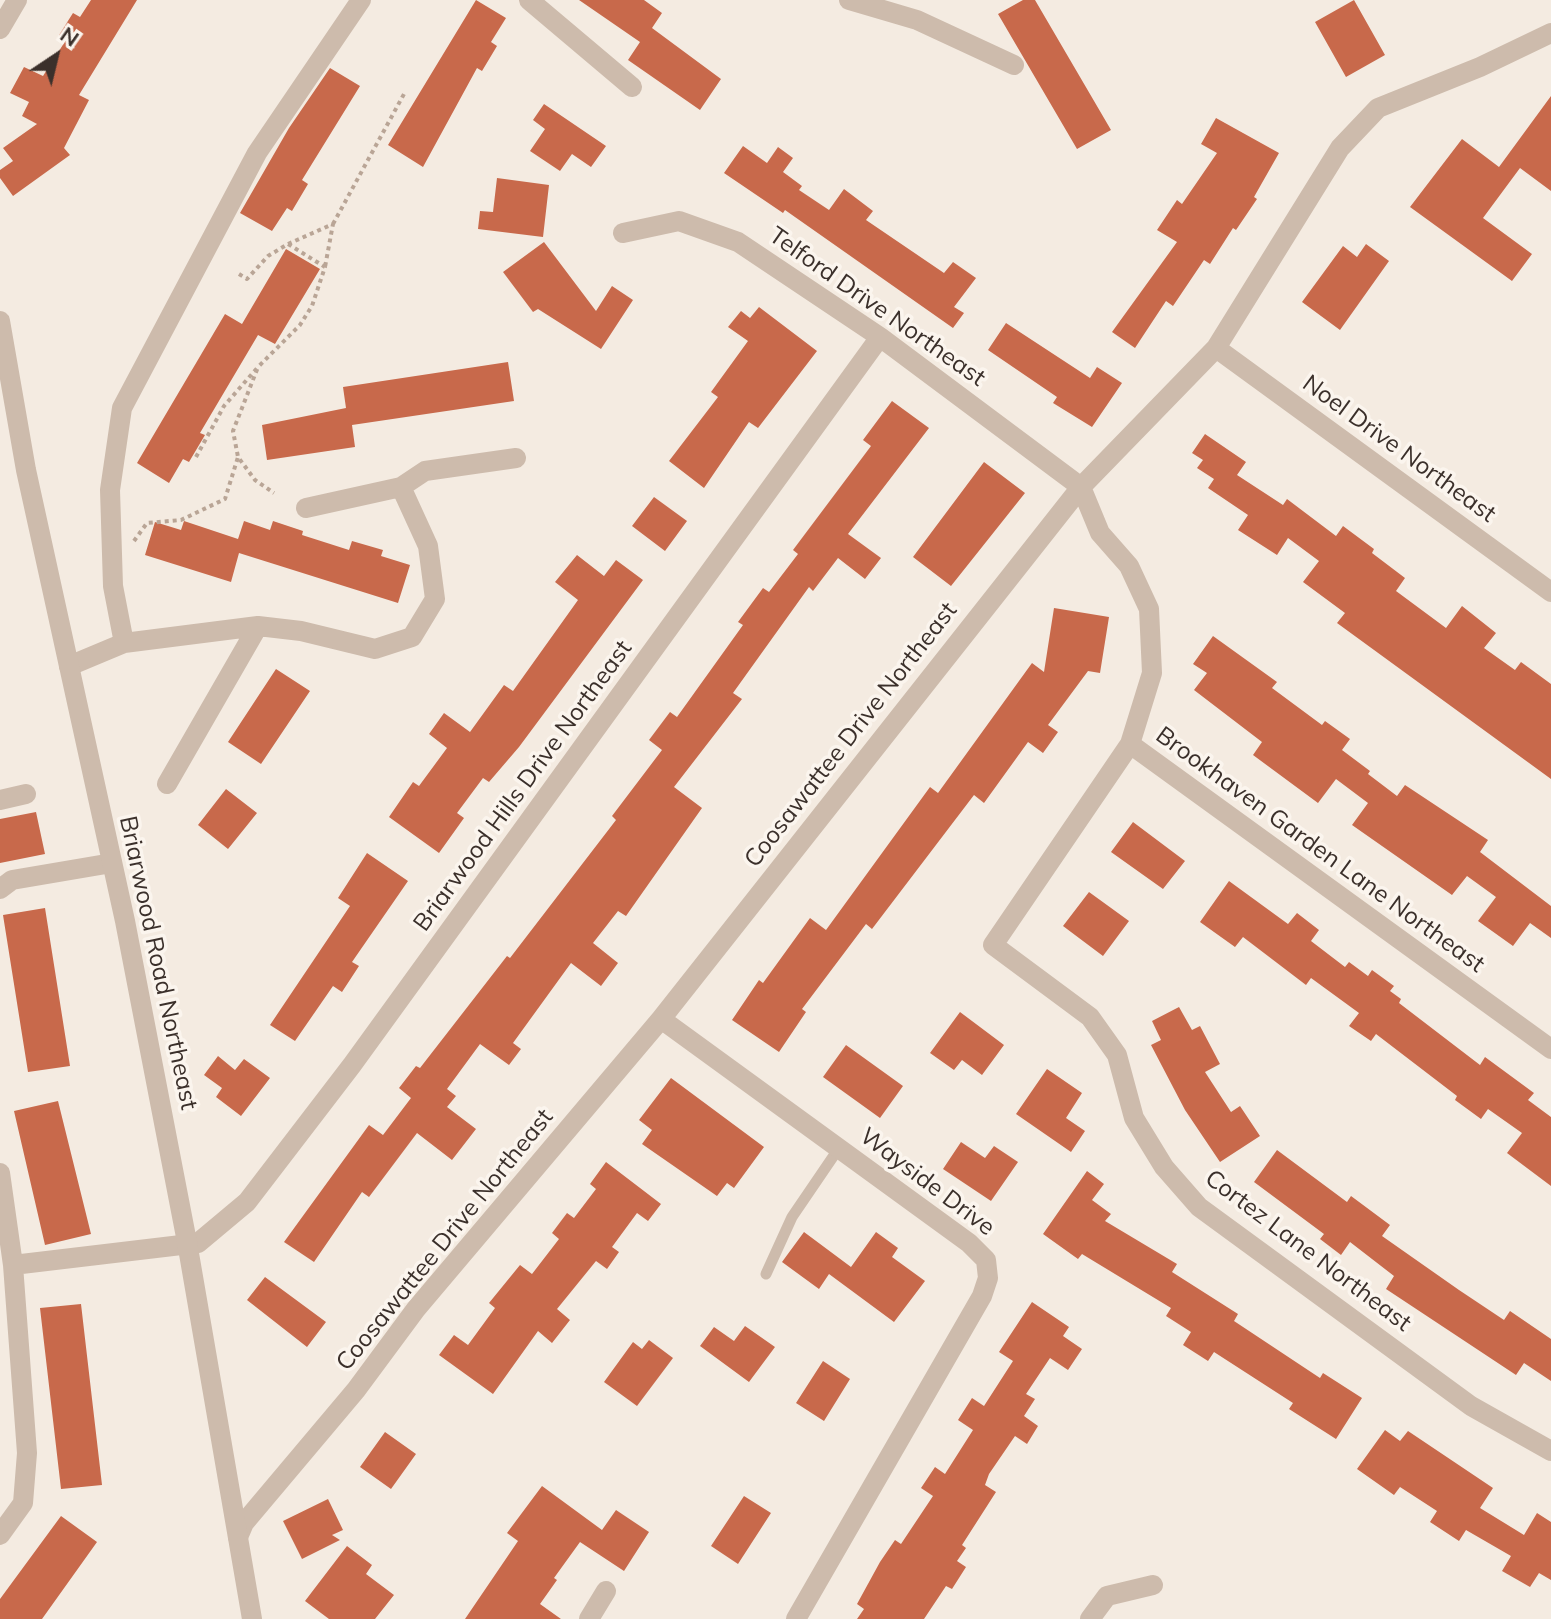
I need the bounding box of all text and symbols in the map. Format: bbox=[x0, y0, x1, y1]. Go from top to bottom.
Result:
north arrow bbox=[16, 16, 96, 96]
text: N bbox=[55, 20, 85, 53]
street label: Telford Drive Northeast bbox=[763, 221, 991, 393]
street label: Noel Drive Northeast bbox=[1297, 369, 1501, 529]
street label: Coosawattee Drive Northeast bbox=[739, 597, 963, 873]
street label: Briarwood Hills Drive Northeast bbox=[408, 635, 638, 937]
street label: Brookhaven Garden Lane Northeast bbox=[1150, 721, 1490, 979]
street label: Briarwood Road Northeast bbox=[113, 814, 203, 1112]
street label: Coosawattee Drive Northeast bbox=[331, 1103, 559, 1377]
street label: Wayside Drive bbox=[854, 1122, 1000, 1242]
street label: Cortez Lane Northeast bbox=[1199, 1164, 1417, 1338]

